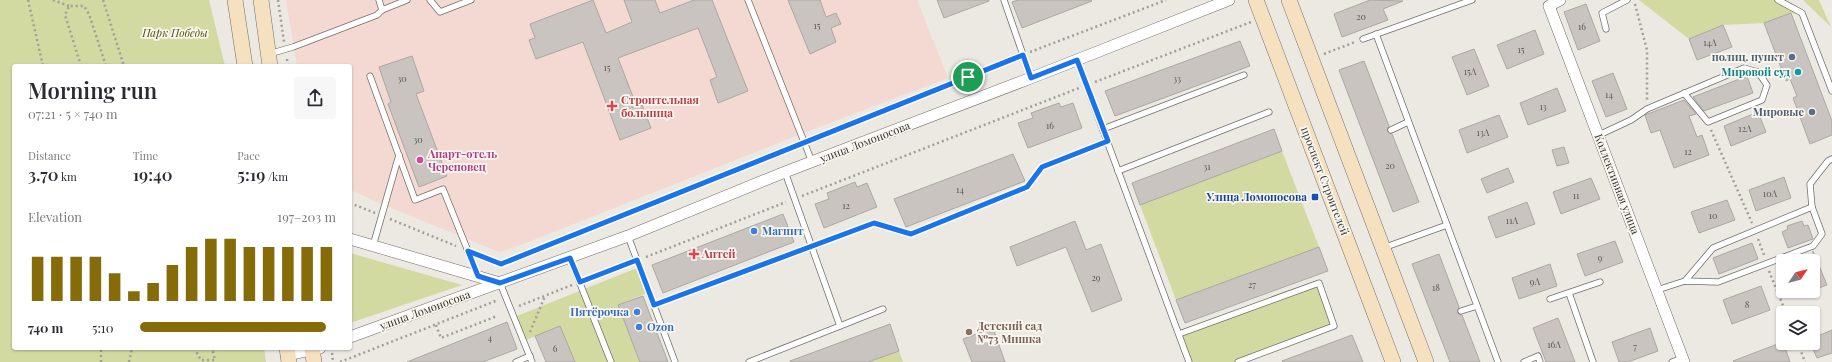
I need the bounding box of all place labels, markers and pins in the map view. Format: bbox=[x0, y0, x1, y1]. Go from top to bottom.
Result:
place label: полиц. пункт bbox=[1712, 49, 1785, 64]
marker: полиц. пункт bbox=[1787, 52, 1797, 62]
pin bbox=[951, 60, 985, 94]
place label: Мировой суд bbox=[1721, 64, 1790, 79]
marker: Мировой суд bbox=[1793, 67, 1803, 77]
place label: Строительная больница bbox=[621, 92, 700, 120]
marker: Строительная больница bbox=[606, 100, 618, 112]
place label: Мировые bbox=[1753, 104, 1804, 119]
marker: Мировые bbox=[1807, 107, 1817, 117]
place label: Апарт-отель Череповец bbox=[427, 146, 497, 174]
marker: Апарт-отель Череповец bbox=[415, 155, 425, 165]
place label: Улица Ломоносова bbox=[1206, 189, 1307, 204]
marker: Улица Ломоносова bbox=[1310, 192, 1320, 202]
place label: Магнит bbox=[762, 223, 804, 238]
marker: Магнит bbox=[749, 226, 759, 236]
place label: Антей bbox=[701, 246, 735, 261]
marker: Антей bbox=[689, 249, 699, 259]
place label: Пятёрочка bbox=[570, 304, 629, 319]
marker: Пятёрочка bbox=[632, 307, 642, 317]
place label: Детский сад №73 Мишка bbox=[977, 318, 1042, 346]
place label: Ozon bbox=[647, 319, 674, 334]
marker: Ozon bbox=[634, 322, 644, 332]
marker: Детский сад №73 Мишка bbox=[964, 327, 974, 337]

